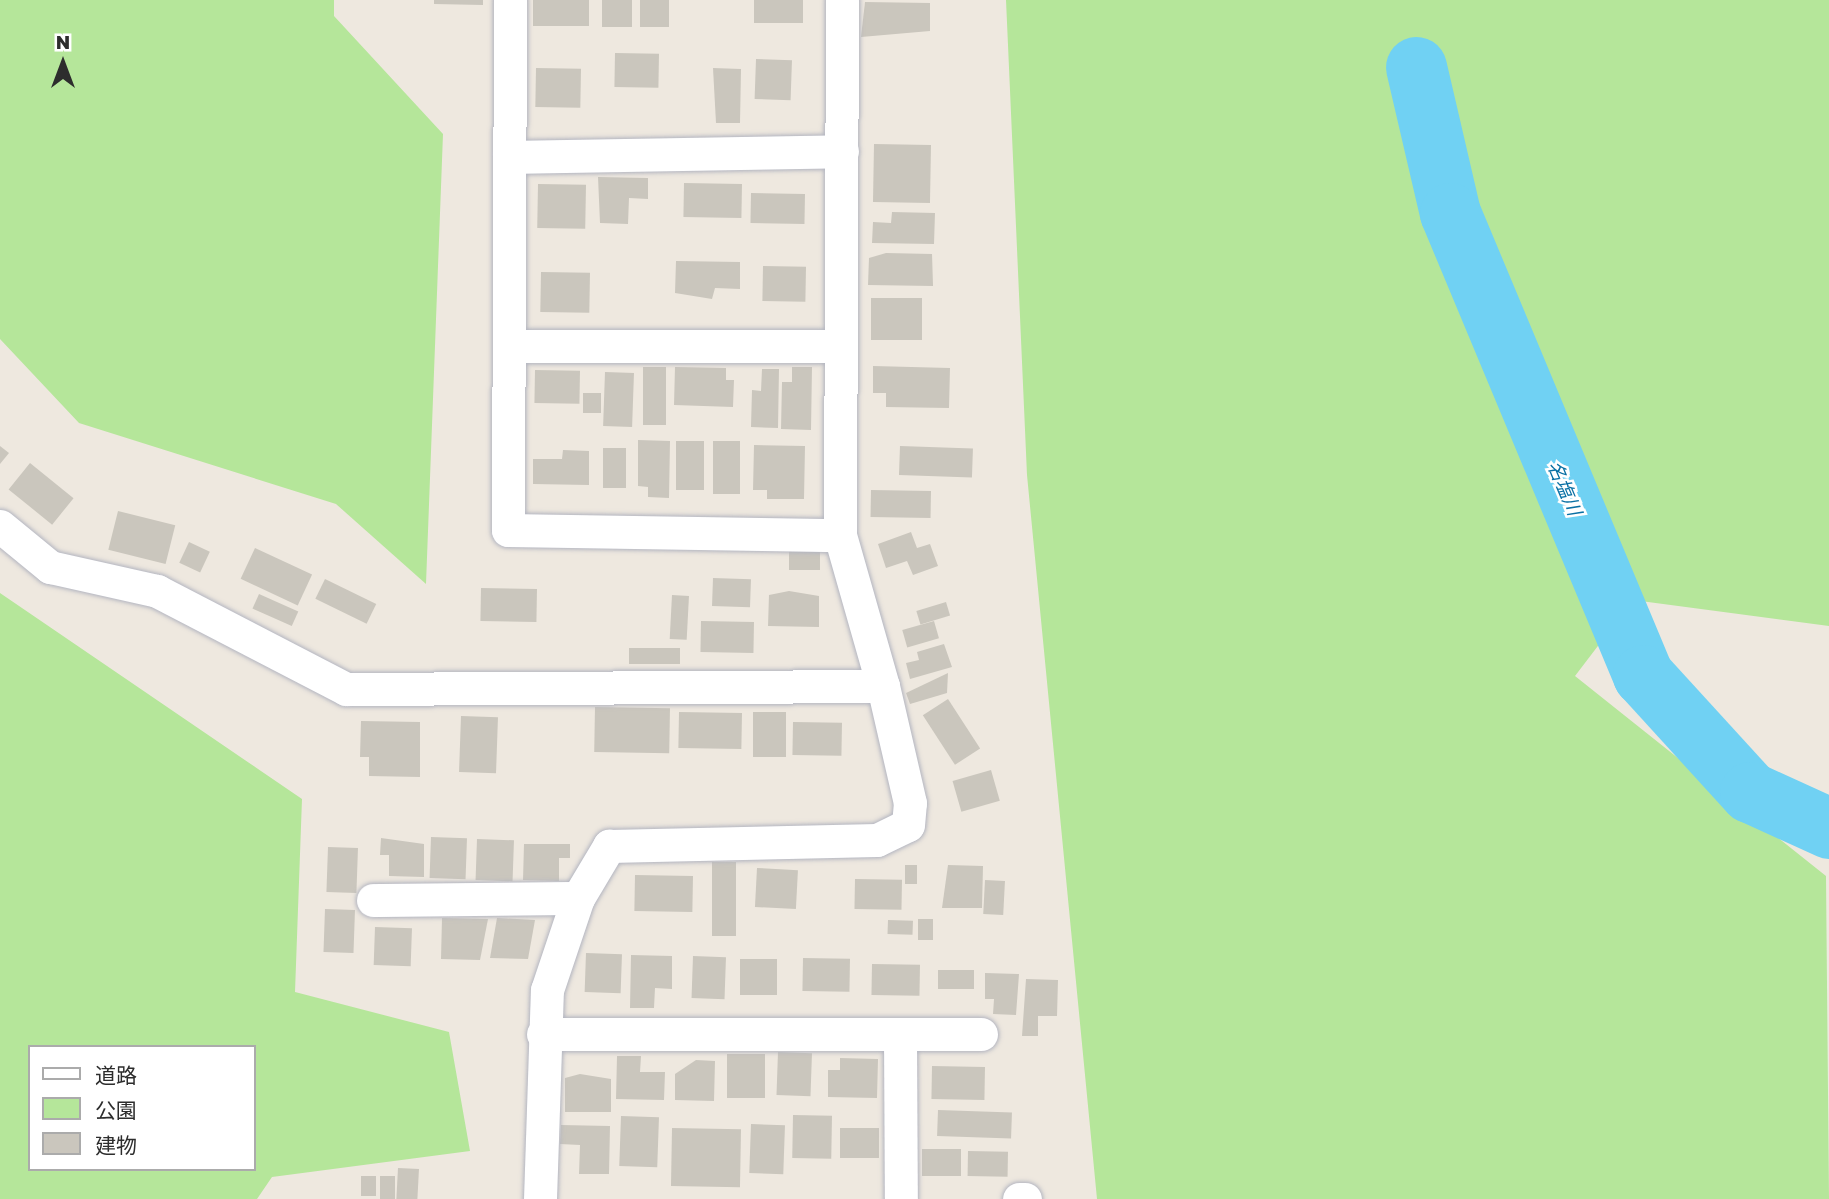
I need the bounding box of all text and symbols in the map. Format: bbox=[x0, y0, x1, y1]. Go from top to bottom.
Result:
north arrow bbox=[28, 28, 98, 98]
text: N bbox=[56, 30, 70, 53]
water label: 名塩川 bbox=[1543, 457, 1587, 519]
legend bbox=[28, 1045, 256, 1171]
text: 道路 bbox=[95, 1062, 137, 1088]
text: 公園 bbox=[95, 1097, 137, 1123]
text: 建物 bbox=[95, 1132, 137, 1158]

